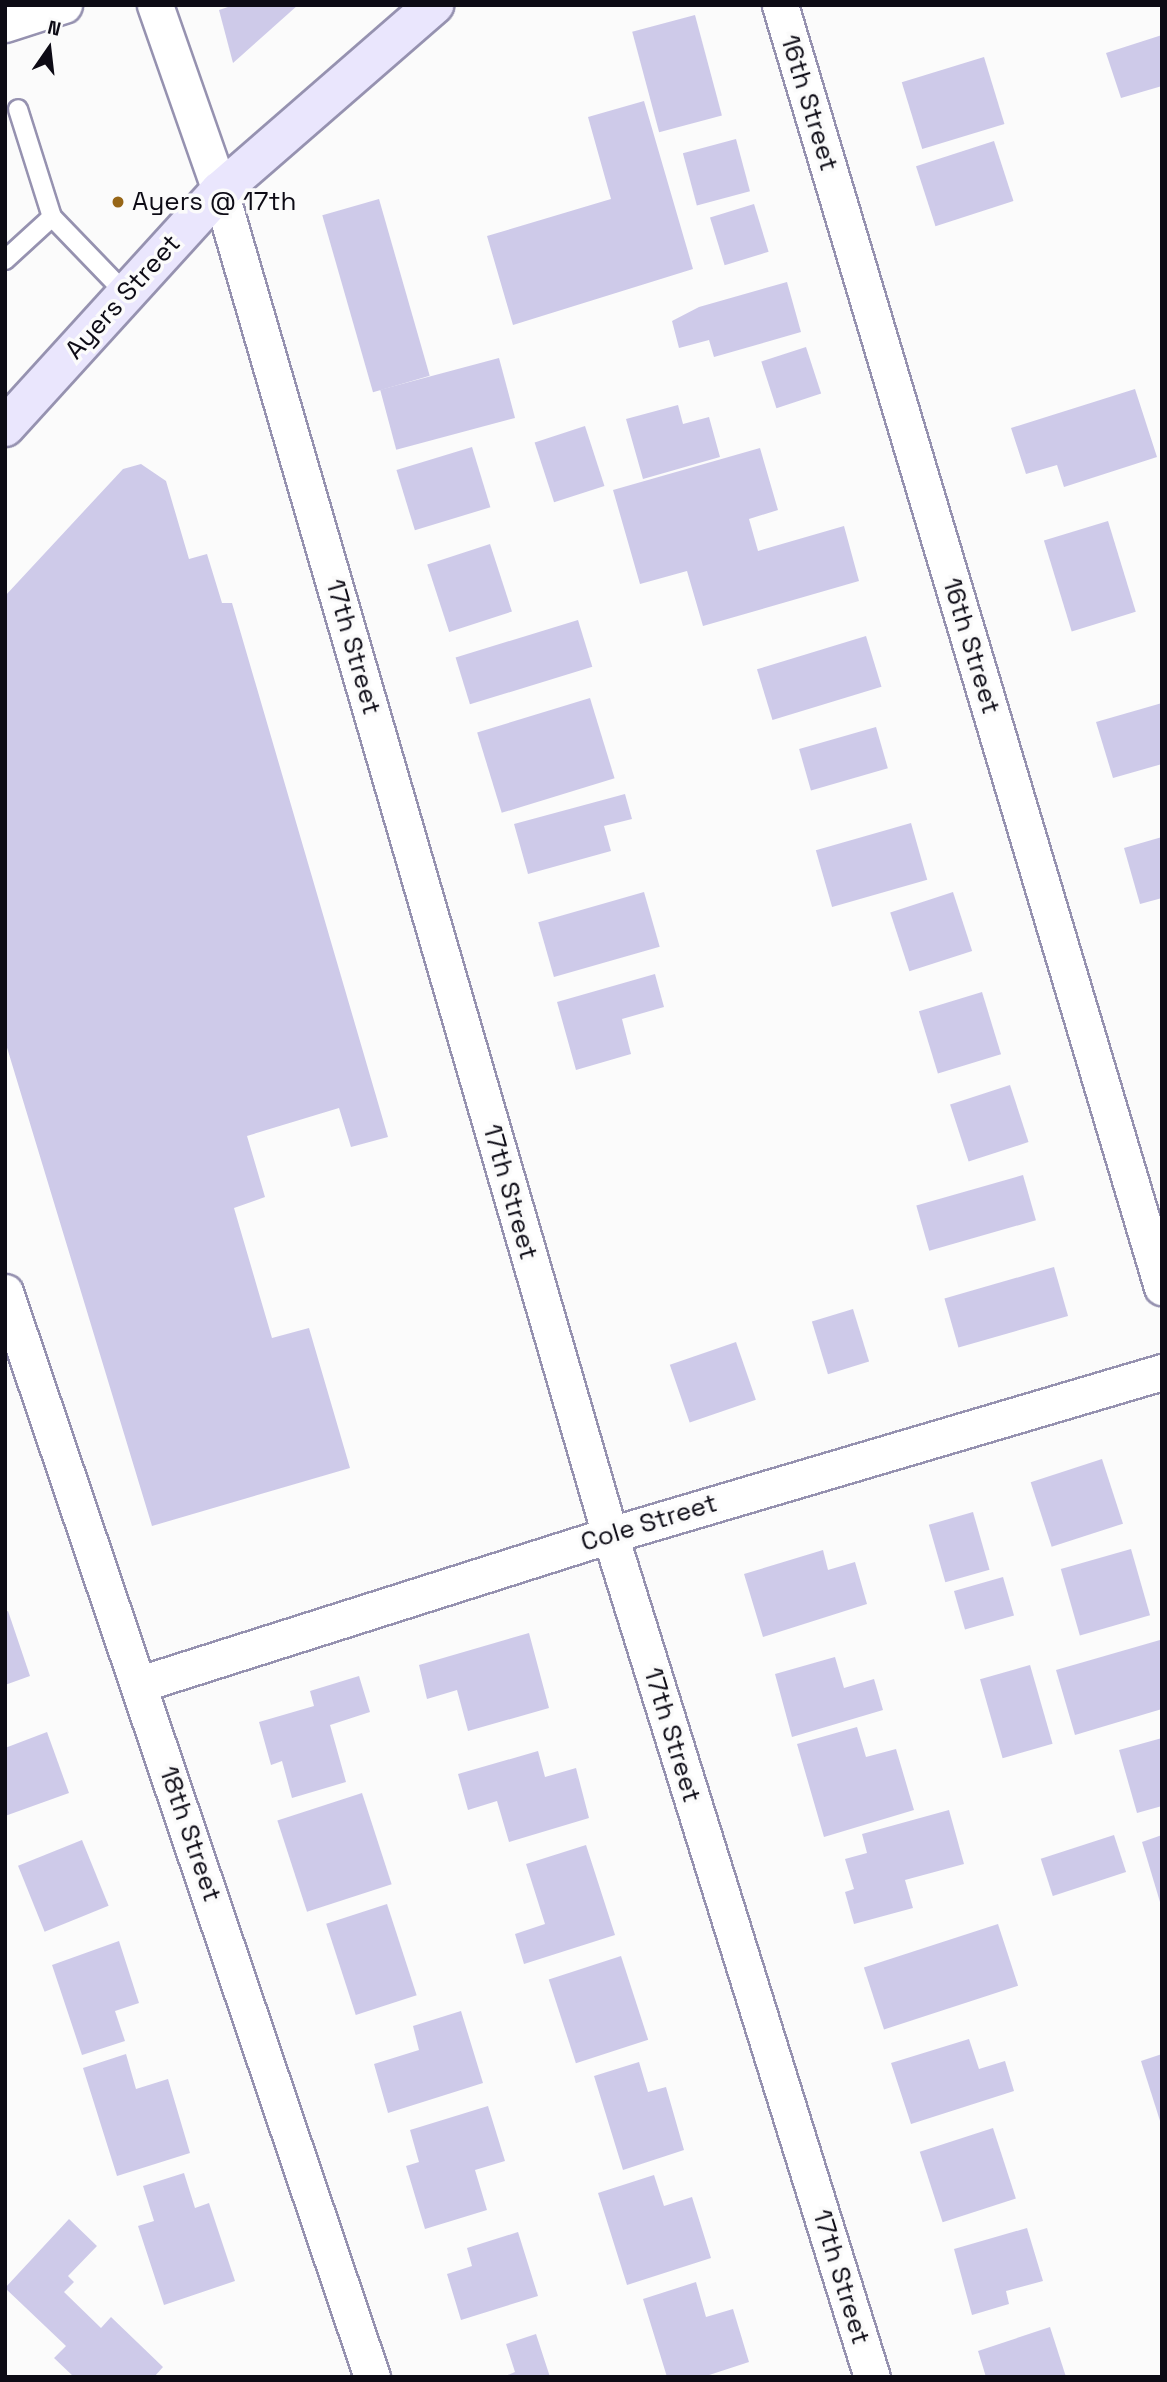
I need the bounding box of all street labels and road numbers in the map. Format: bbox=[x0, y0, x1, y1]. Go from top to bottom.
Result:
street label: 16th Street bbox=[773, 31, 845, 175]
street label: Ayers Street bbox=[59, 228, 187, 366]
street label: 16th Street bbox=[935, 574, 1007, 718]
street label: 17th Street bbox=[319, 576, 387, 718]
street label: 17th Street bbox=[476, 1121, 544, 1263]
street label: Cole Street bbox=[577, 1488, 721, 1558]
street label: 17th Street bbox=[637, 1664, 707, 1806]
street label: 18th Street bbox=[152, 1762, 228, 1906]
street label: 17th Street bbox=[806, 2206, 876, 2348]

